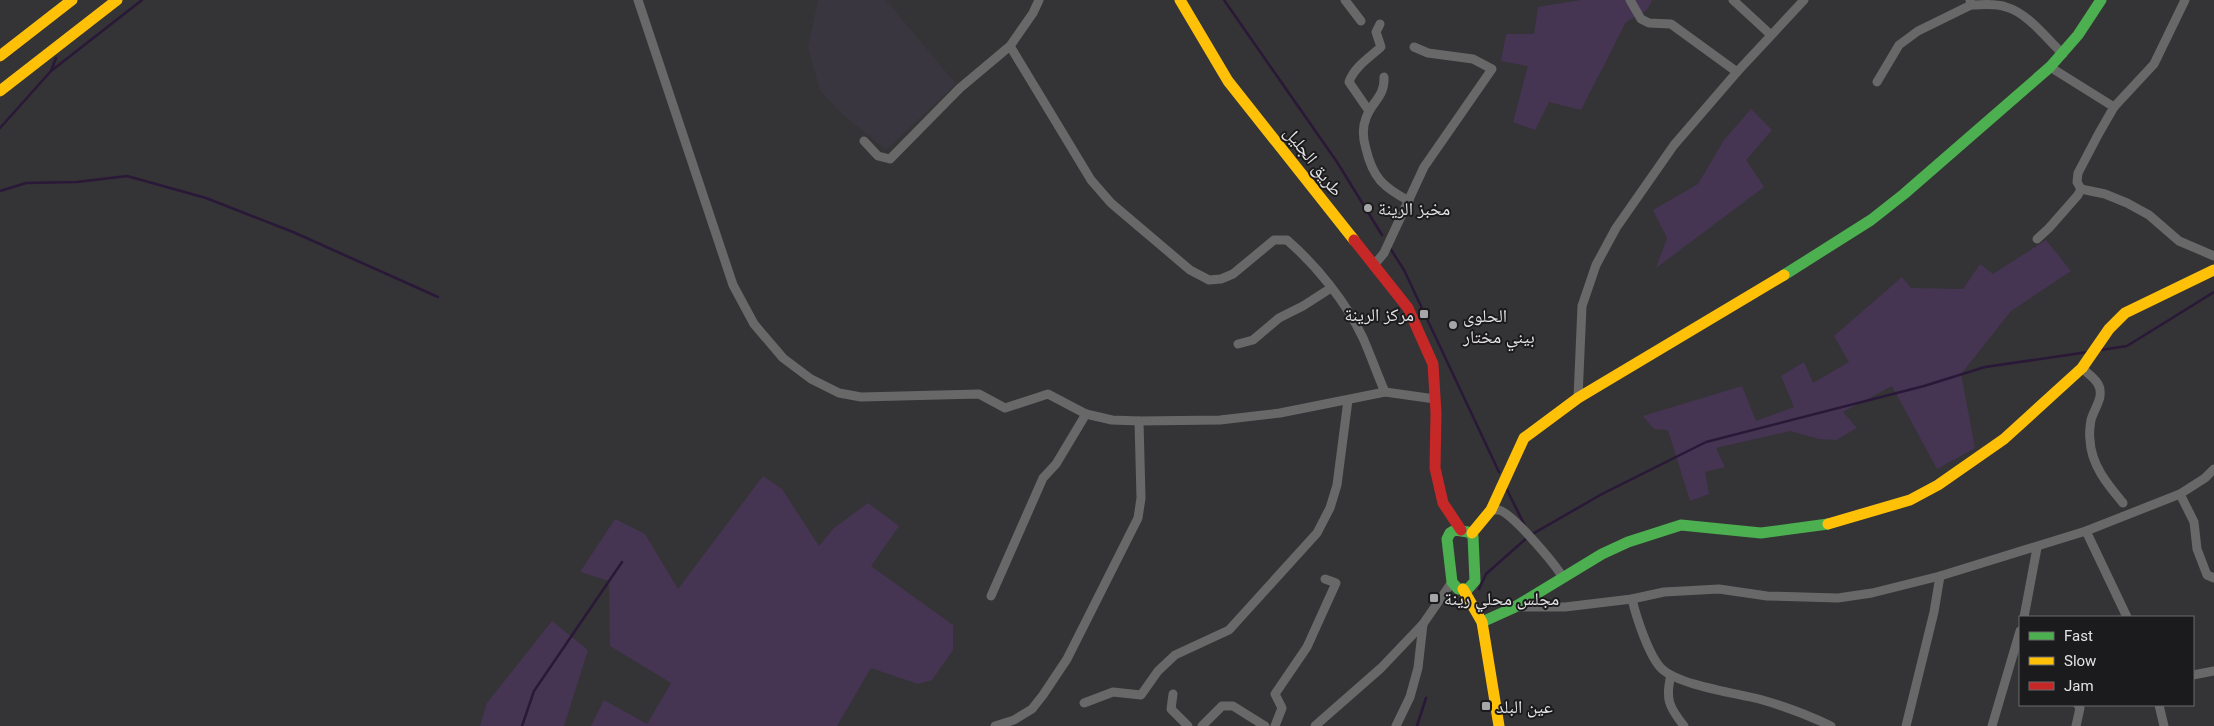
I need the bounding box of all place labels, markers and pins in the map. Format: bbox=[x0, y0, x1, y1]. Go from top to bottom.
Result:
place label: مخبز الرينة bbox=[1378, 198, 1450, 219]
marker: مخبز الرينة bbox=[1362, 202, 1374, 214]
place label: مركز الرينة bbox=[1344, 304, 1414, 325]
place label: الحلوى بيني مختار bbox=[1462, 305, 1535, 351]
marker: مركز الرينة bbox=[1418, 308, 1430, 320]
marker: الحلوى بيني مختار bbox=[1447, 319, 1459, 331]
place label: مجلس محلي رينة bbox=[1444, 588, 1559, 613]
marker: مجلس محلي رينة bbox=[1428, 592, 1440, 604]
place label: عين البلد bbox=[1496, 696, 1553, 718]
marker: عين البلد bbox=[1480, 700, 1492, 712]

